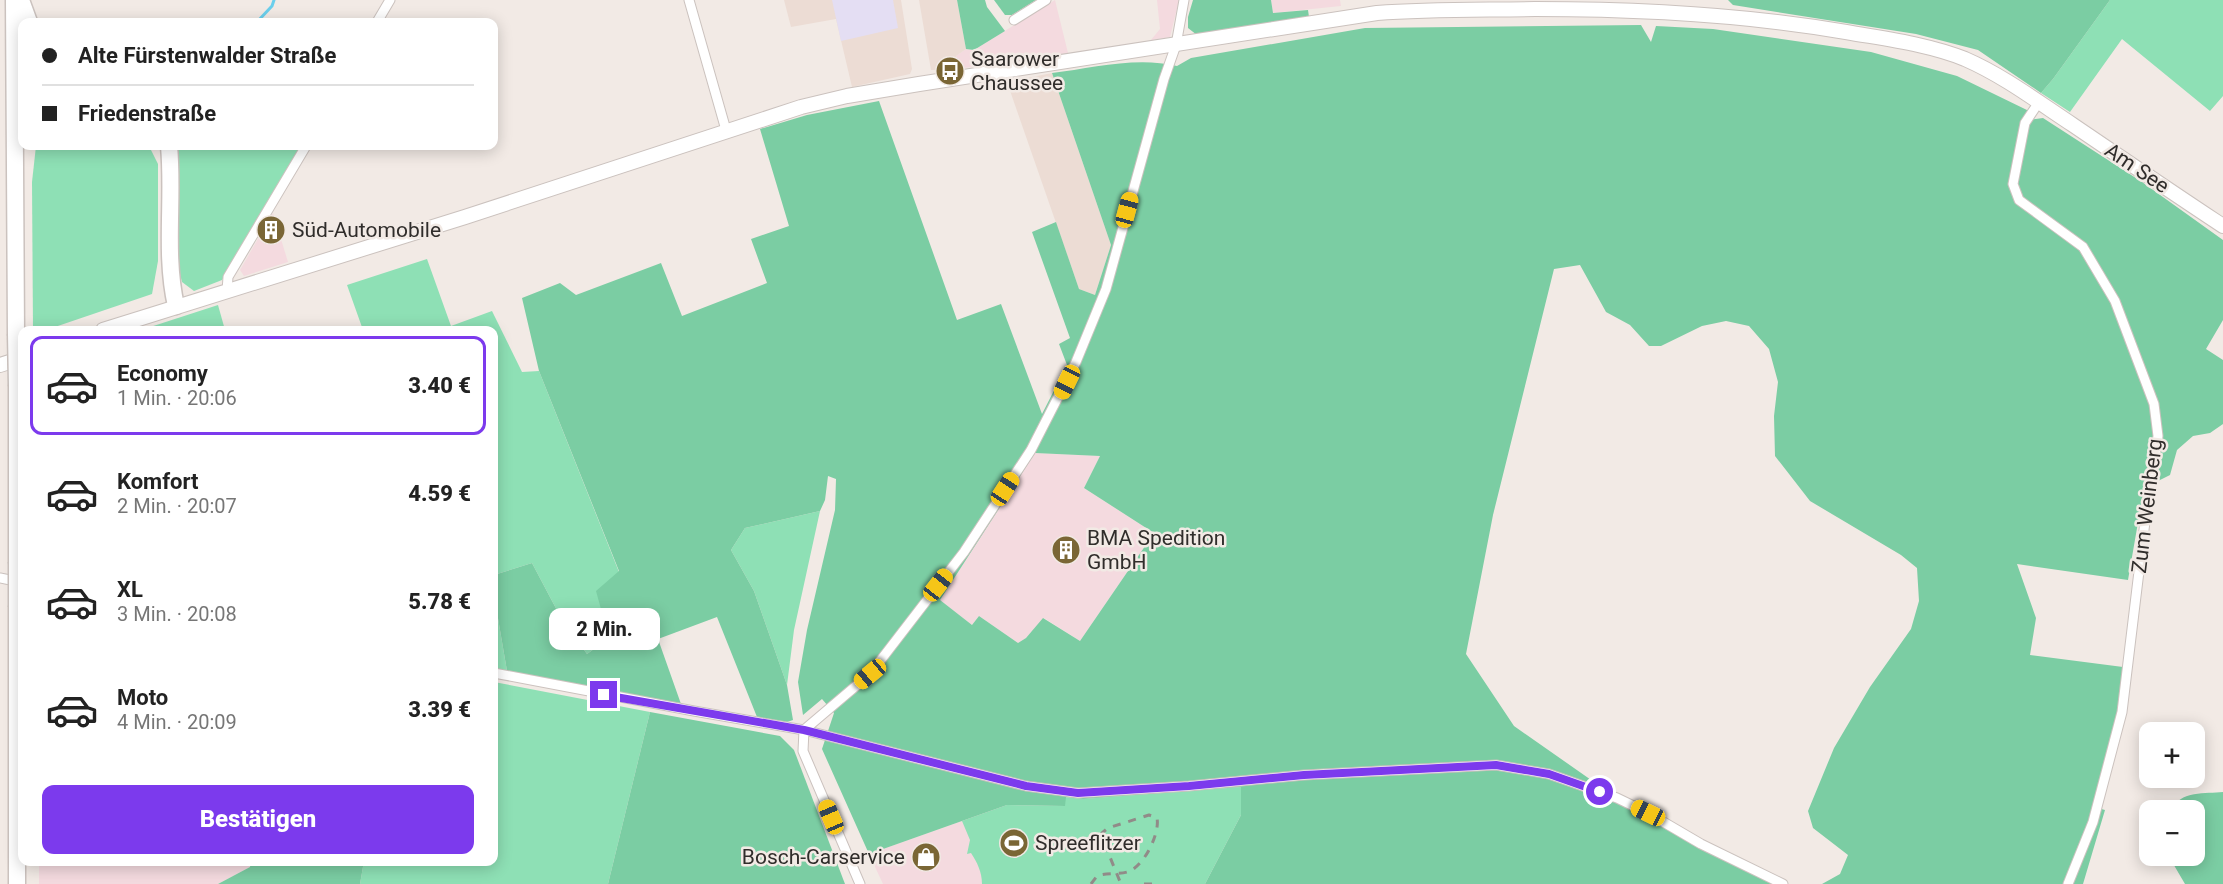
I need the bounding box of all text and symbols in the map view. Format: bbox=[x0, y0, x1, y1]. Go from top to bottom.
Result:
text: Alte Fürstenwalder Straße bbox=[78, 43, 336, 68]
place label: Saarower Chaussee bbox=[971, 47, 1063, 95]
bus stop icon: Saarower Chaussee bbox=[934, 55, 966, 87]
text: Friedenstraße bbox=[78, 101, 216, 126]
street label: Am See bbox=[2100, 138, 2174, 198]
car bbox=[1114, 190, 1140, 230]
building icon: Süd-Automobile bbox=[255, 214, 287, 246]
place label: Süd-Automobile bbox=[292, 218, 441, 242]
icon: car bbox=[45, 359, 99, 413]
text: Economy bbox=[117, 361, 208, 386]
car bbox=[1051, 362, 1083, 402]
text: 3.40 € bbox=[408, 373, 471, 398]
text: 1 Min. · 20:06 bbox=[117, 386, 237, 410]
street label: Zum Weinberg bbox=[2127, 437, 2167, 575]
icon: car bbox=[45, 467, 99, 521]
text: Komfort bbox=[117, 469, 199, 494]
car bbox=[988, 469, 1022, 509]
text: 4.59 € bbox=[408, 481, 471, 506]
text: 2 Min. · 20:07 bbox=[117, 494, 237, 518]
place label: BMA Spedition GmbH bbox=[1087, 526, 1225, 574]
building icon: BMA Spedition GmbH bbox=[1050, 534, 1082, 566]
car bbox=[920, 565, 956, 605]
icon: car bbox=[45, 575, 99, 629]
text: XL bbox=[117, 577, 143, 602]
text: 5.78 € bbox=[408, 589, 471, 614]
text: 3 Min. · 20:08 bbox=[117, 602, 237, 626]
callout: 2 Min. bbox=[548, 608, 660, 650]
text: 2 Min. bbox=[576, 617, 633, 641]
car bbox=[850, 656, 890, 692]
route end bbox=[590, 681, 617, 708]
icon: car bbox=[45, 683, 99, 737]
text: Moto bbox=[117, 685, 168, 710]
text: 3.39 € bbox=[408, 697, 471, 722]
text: 4 Min. · 20:09 bbox=[117, 710, 237, 734]
map controls bbox=[2139, 722, 2205, 866]
button: + bbox=[2139, 722, 2205, 788]
route start bbox=[1586, 778, 1613, 805]
button: Bestätigen bbox=[42, 785, 474, 854]
car bbox=[816, 797, 846, 837]
car bbox=[1628, 797, 1668, 829]
button: − bbox=[2139, 800, 2205, 866]
sports icon: Spreeflitzer bbox=[998, 827, 1030, 859]
place label: Spreeflitzer bbox=[1035, 831, 1141, 855]
shop icon: Bosch-Carservice bbox=[910, 841, 942, 873]
place label: Bosch-Carservice bbox=[742, 845, 905, 869]

